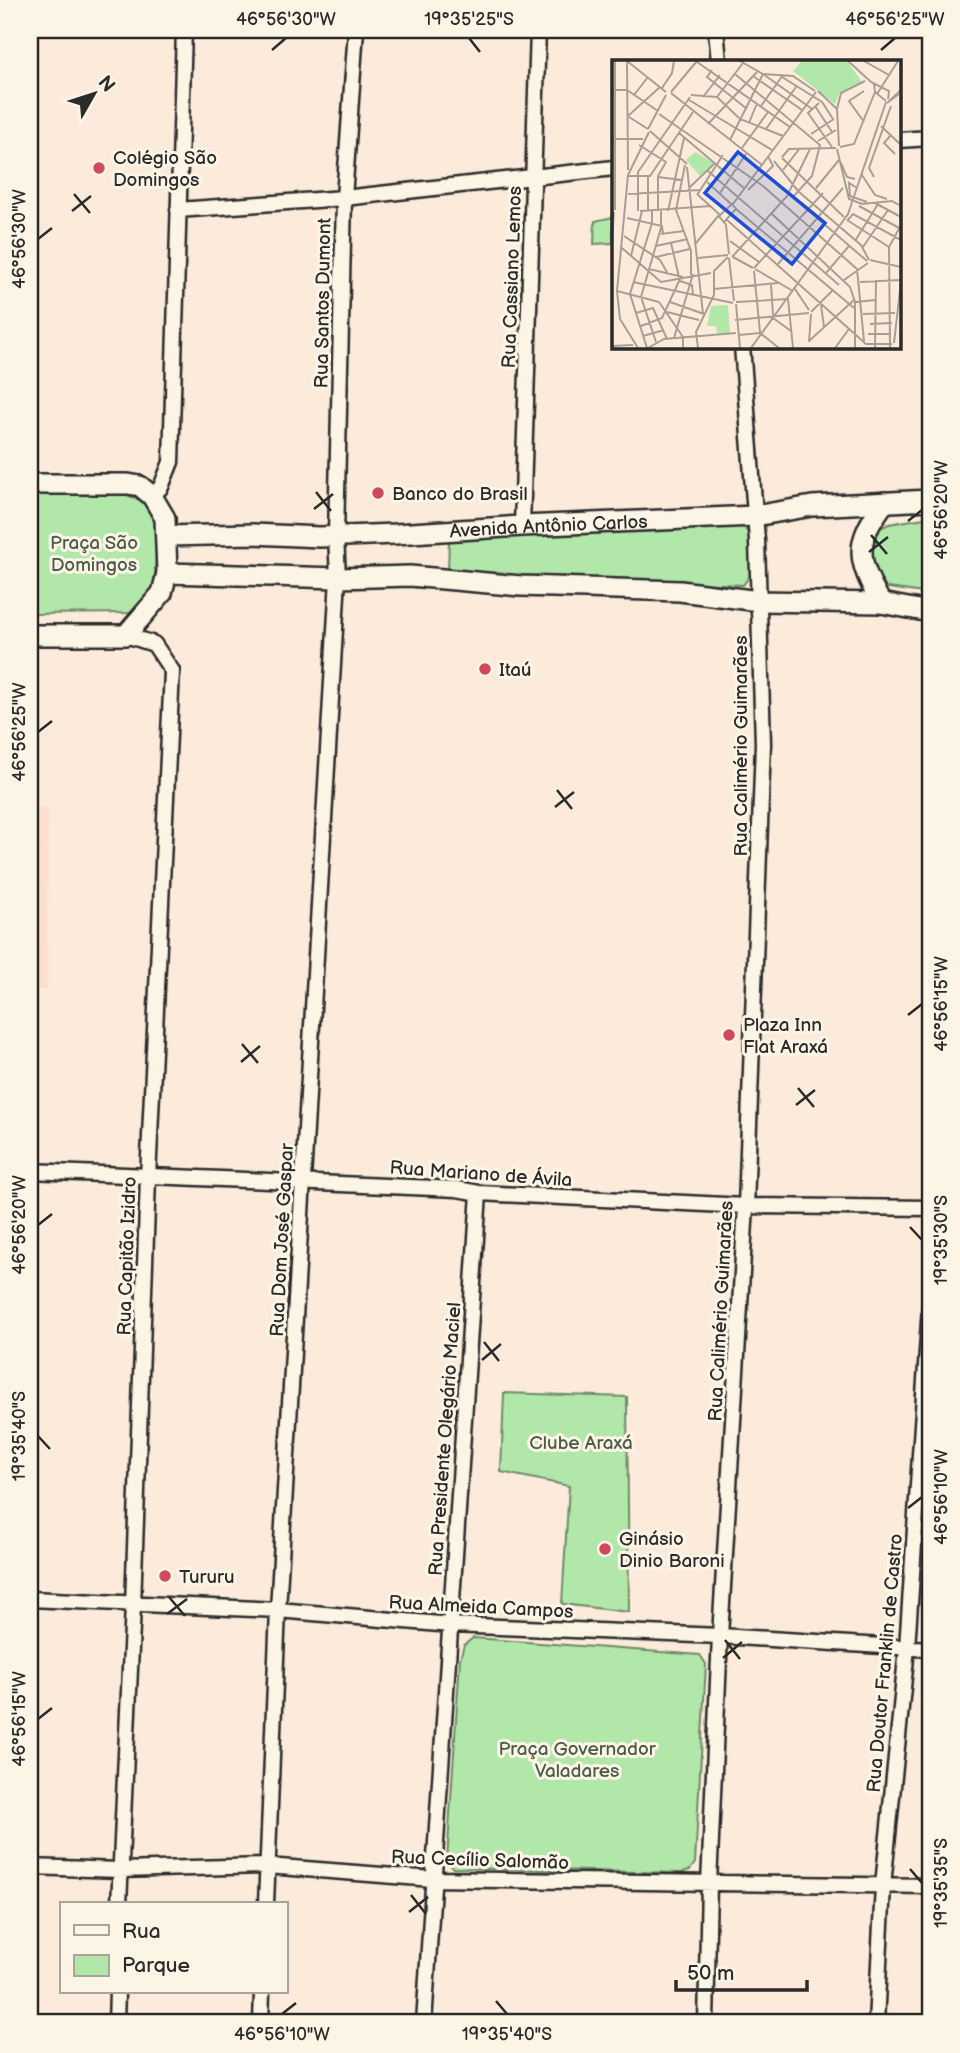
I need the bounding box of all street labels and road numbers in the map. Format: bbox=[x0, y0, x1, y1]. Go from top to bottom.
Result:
street label: Rua Cassiano Lemos bbox=[498, 185, 527, 369]
street label: Rua Santos Dumont bbox=[311, 217, 336, 389]
street label: Avenida Antônio Carlos bbox=[449, 511, 648, 544]
street label: Rua Calimério Guimarães bbox=[730, 635, 753, 857]
street label: Rua Dom José Gaspar bbox=[266, 1142, 299, 1337]
street label: Rua Mariano de Ávila bbox=[389, 1156, 573, 1192]
street label: Rua Capitão Izidro bbox=[113, 1176, 142, 1336]
street label: Rua Calimério Guimarães bbox=[704, 1200, 739, 1422]
street label: Rua Presidente Olegário Maciel bbox=[424, 1302, 467, 1577]
street label: Rua Doutor Franklin de Castro bbox=[863, 1533, 908, 1794]
street label: Rua Almeida Campos bbox=[388, 1591, 574, 1624]
street label: Rua Cecílio Salomão bbox=[391, 1846, 569, 1875]

